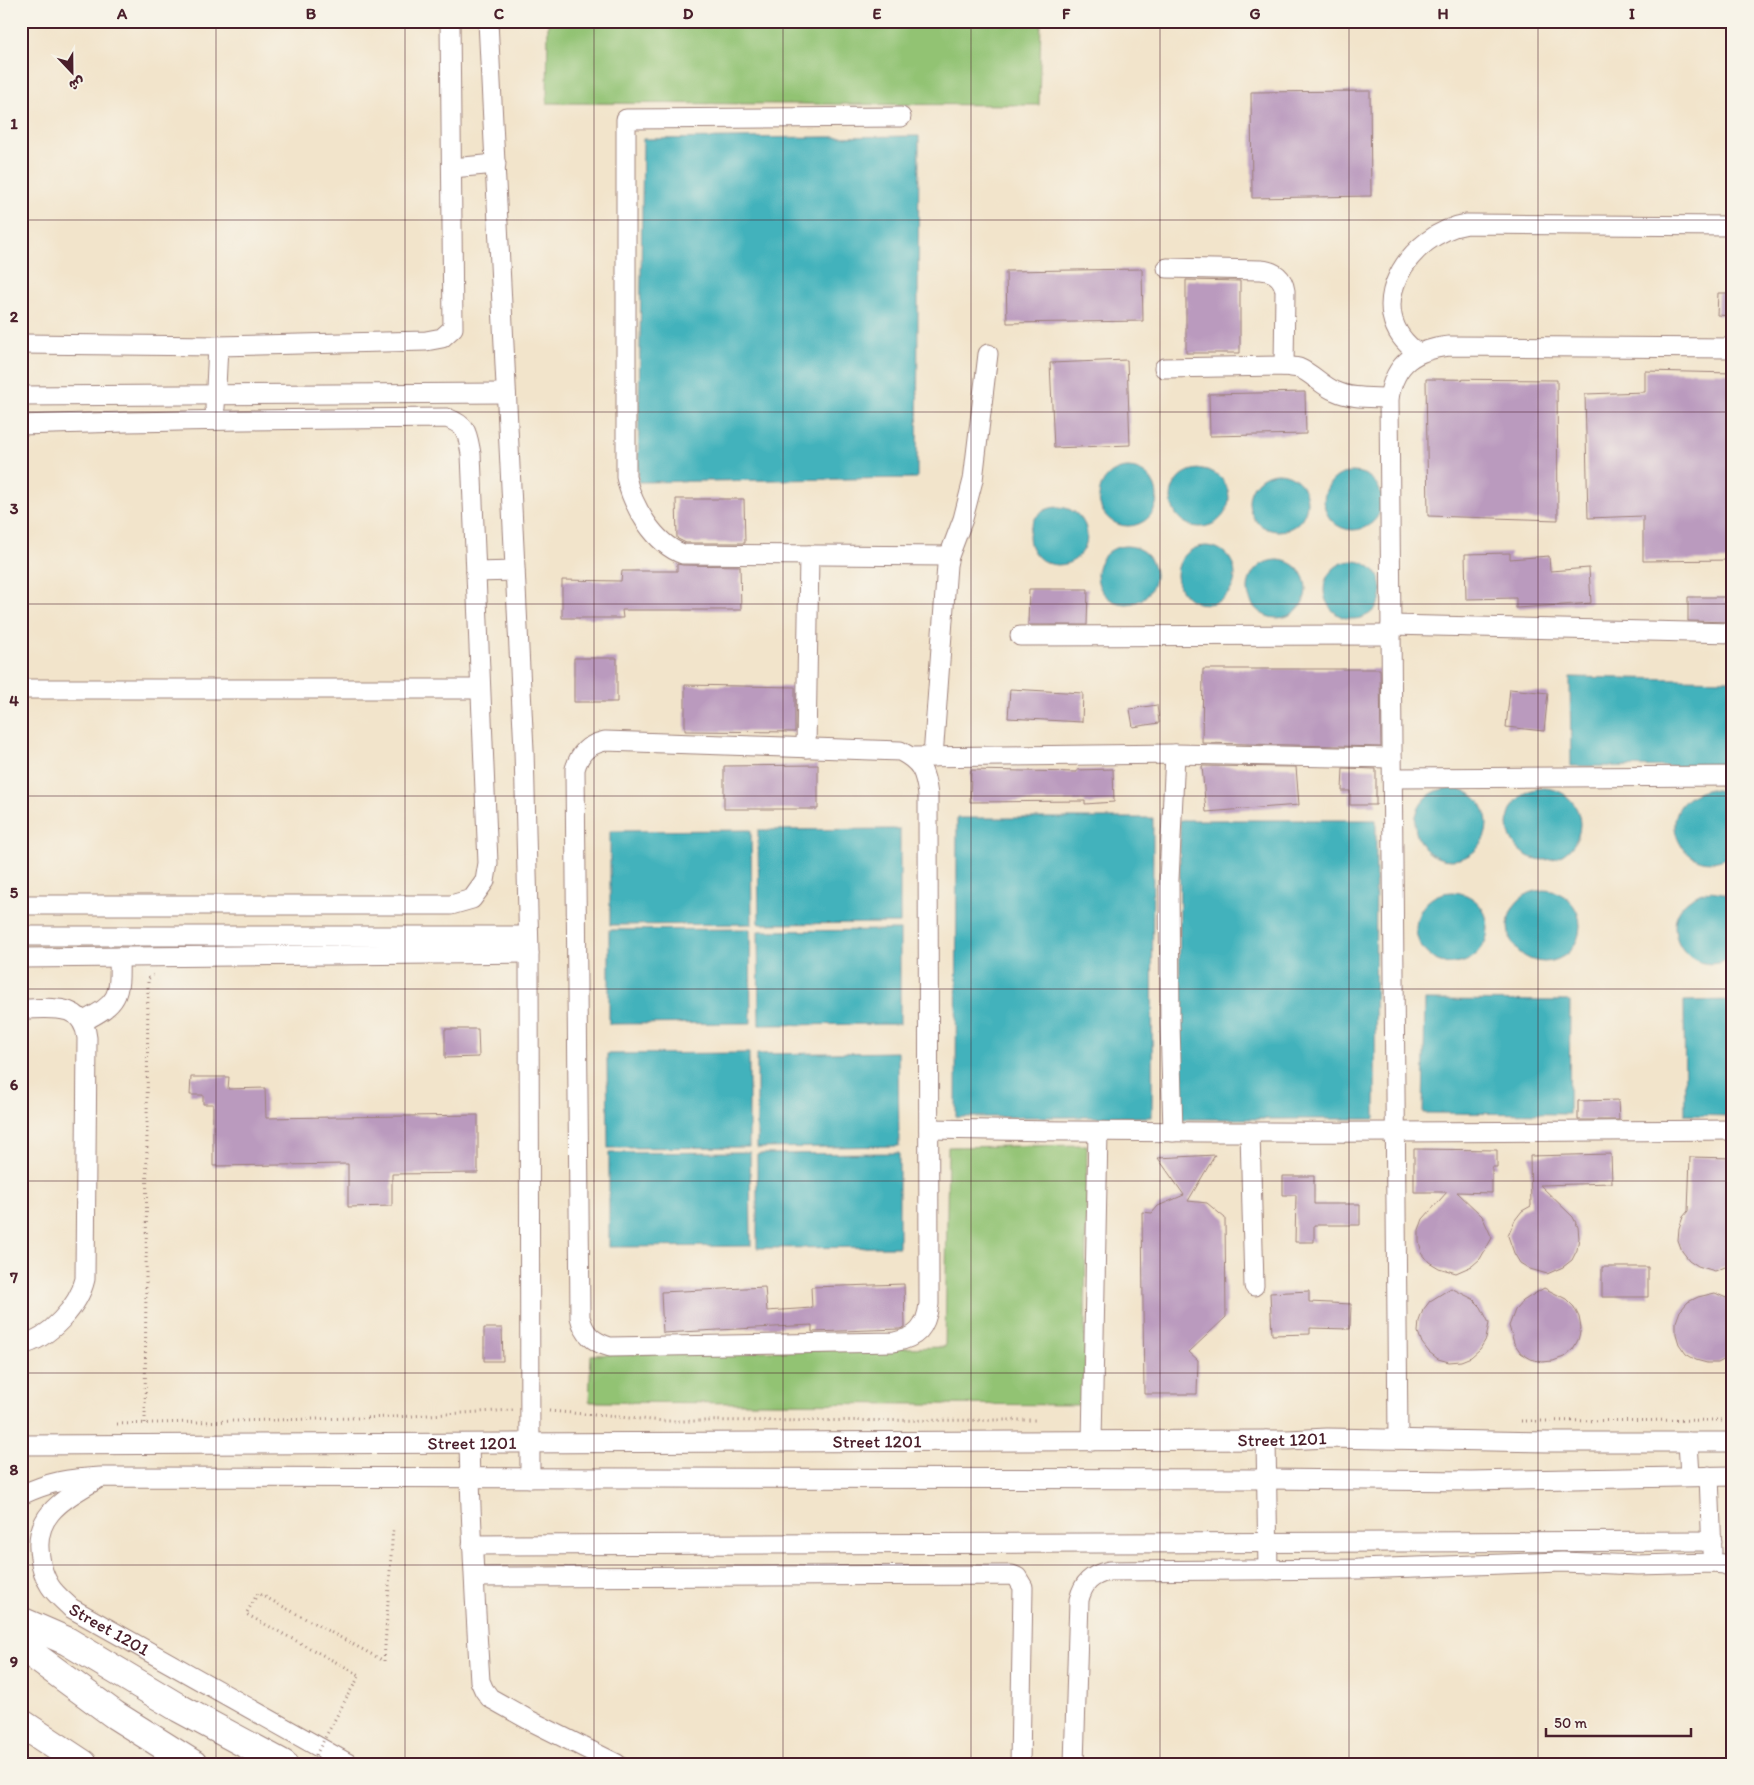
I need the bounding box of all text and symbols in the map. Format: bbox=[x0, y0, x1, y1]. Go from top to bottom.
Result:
text: A bbox=[116, 4, 128, 23]
text: B bbox=[306, 4, 317, 23]
text: C bbox=[494, 4, 505, 23]
text: D bbox=[683, 4, 694, 23]
text: E bbox=[873, 4, 882, 23]
text: F bbox=[1062, 4, 1071, 23]
text: G bbox=[1249, 4, 1261, 23]
text: H bbox=[1437, 4, 1449, 23]
text: I bbox=[1629, 4, 1635, 23]
north arrow bbox=[48, 48, 98, 98]
text: ش bbox=[66, 73, 87, 94]
text: 1 bbox=[10, 114, 18, 133]
text: 2 bbox=[10, 307, 19, 326]
text: 3 bbox=[10, 499, 19, 518]
text: 4 bbox=[9, 691, 19, 710]
text: 5 bbox=[10, 883, 19, 902]
text: 6 bbox=[10, 1075, 19, 1094]
text: 7 bbox=[9, 1268, 18, 1287]
street label: Street 1201 bbox=[1237, 1427, 1327, 1451]
street label: Street 1201 bbox=[832, 1430, 922, 1453]
street label: Street 1201 bbox=[427, 1432, 517, 1454]
text: 8 bbox=[10, 1460, 19, 1479]
street label: Street 1201 bbox=[65, 1598, 153, 1661]
text: 9 bbox=[10, 1652, 18, 1671]
scale bar bbox=[1546, 1705, 1692, 1737]
text: 50 m bbox=[1554, 1714, 1587, 1732]

